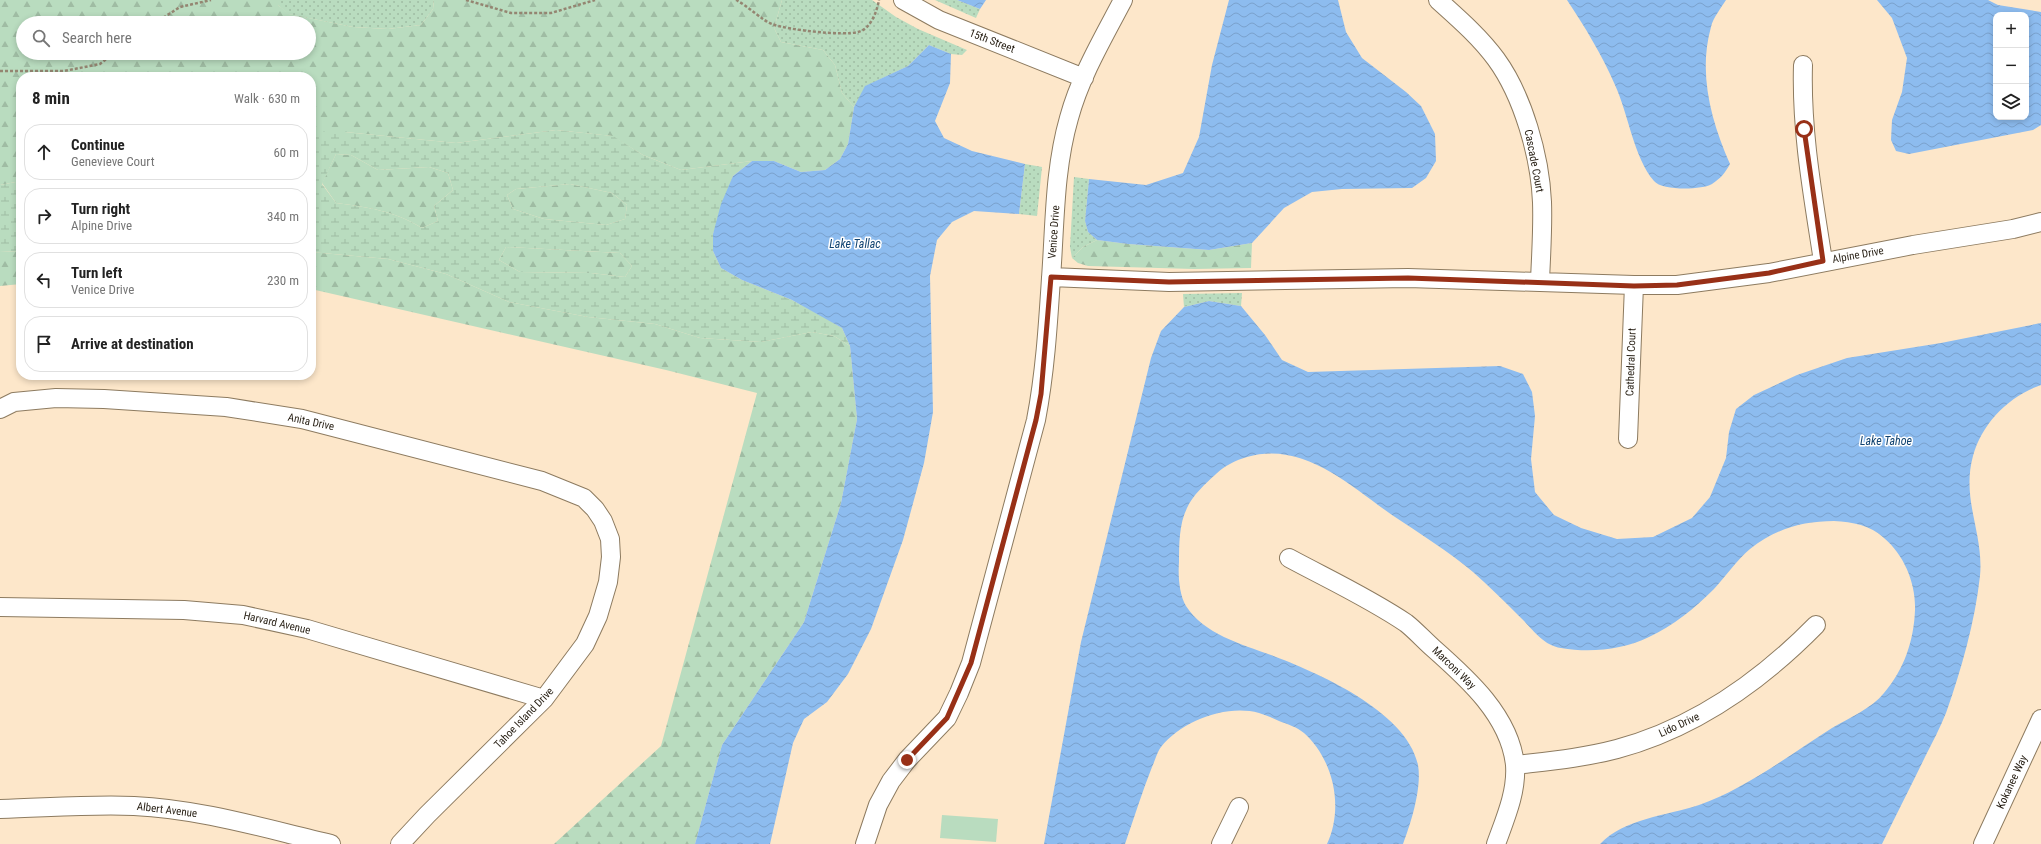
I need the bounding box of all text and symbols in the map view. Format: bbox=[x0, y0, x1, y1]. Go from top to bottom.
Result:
map controls bbox=[1993, 12, 2029, 120]
button: + bbox=[1993, 12, 2029, 48]
search box bbox=[16, 16, 316, 60]
street label: 15th Street bbox=[967, 26, 1017, 56]
icon: search bbox=[30, 27, 52, 49]
text: Search here bbox=[62, 29, 132, 47]
button: − bbox=[1993, 48, 2029, 84]
button: layers bbox=[1993, 84, 2029, 120]
text: 8 min bbox=[32, 88, 70, 108]
text: Walk · 630 m bbox=[234, 91, 300, 106]
route start bbox=[1795, 120, 1813, 138]
street label: Cascade Court bbox=[1522, 128, 1546, 194]
text: Continue bbox=[71, 136, 125, 154]
icon: ahead bbox=[33, 141, 55, 163]
text: 60 m bbox=[273, 145, 299, 160]
text: Genevieve Court bbox=[71, 154, 155, 169]
text: Turn right bbox=[71, 200, 130, 218]
icon: right bbox=[33, 205, 55, 227]
street label: Venice Drive bbox=[1046, 205, 1062, 259]
text: 340 m bbox=[267, 209, 299, 224]
text: Alpine Drive bbox=[71, 218, 132, 233]
water label: Lake Tallac bbox=[829, 237, 881, 251]
street label: Alpine Drive bbox=[1831, 244, 1885, 266]
text: Turn left bbox=[71, 264, 122, 282]
icon: left bbox=[33, 269, 55, 291]
text: 230 m bbox=[267, 273, 299, 288]
text: Venice Drive bbox=[71, 282, 134, 297]
street label: Cathedral Court bbox=[1623, 328, 1639, 396]
icon: arrive bbox=[33, 333, 55, 355]
text: Arrive at destination bbox=[71, 335, 194, 353]
street label: Anita Drive bbox=[287, 411, 335, 433]
water label: Lake Tahoe bbox=[1860, 434, 1913, 448]
street label: Harvard Avenue bbox=[242, 609, 312, 637]
street label: Marconi Way bbox=[1429, 644, 1479, 692]
street label: Tahoe Island Drive bbox=[492, 685, 556, 751]
street label: Lido Drive bbox=[1657, 710, 1701, 740]
route end bbox=[898, 751, 916, 769]
street label: Kokanee Way bbox=[1994, 753, 2030, 811]
street label: Albert Avenue bbox=[136, 800, 198, 820]

